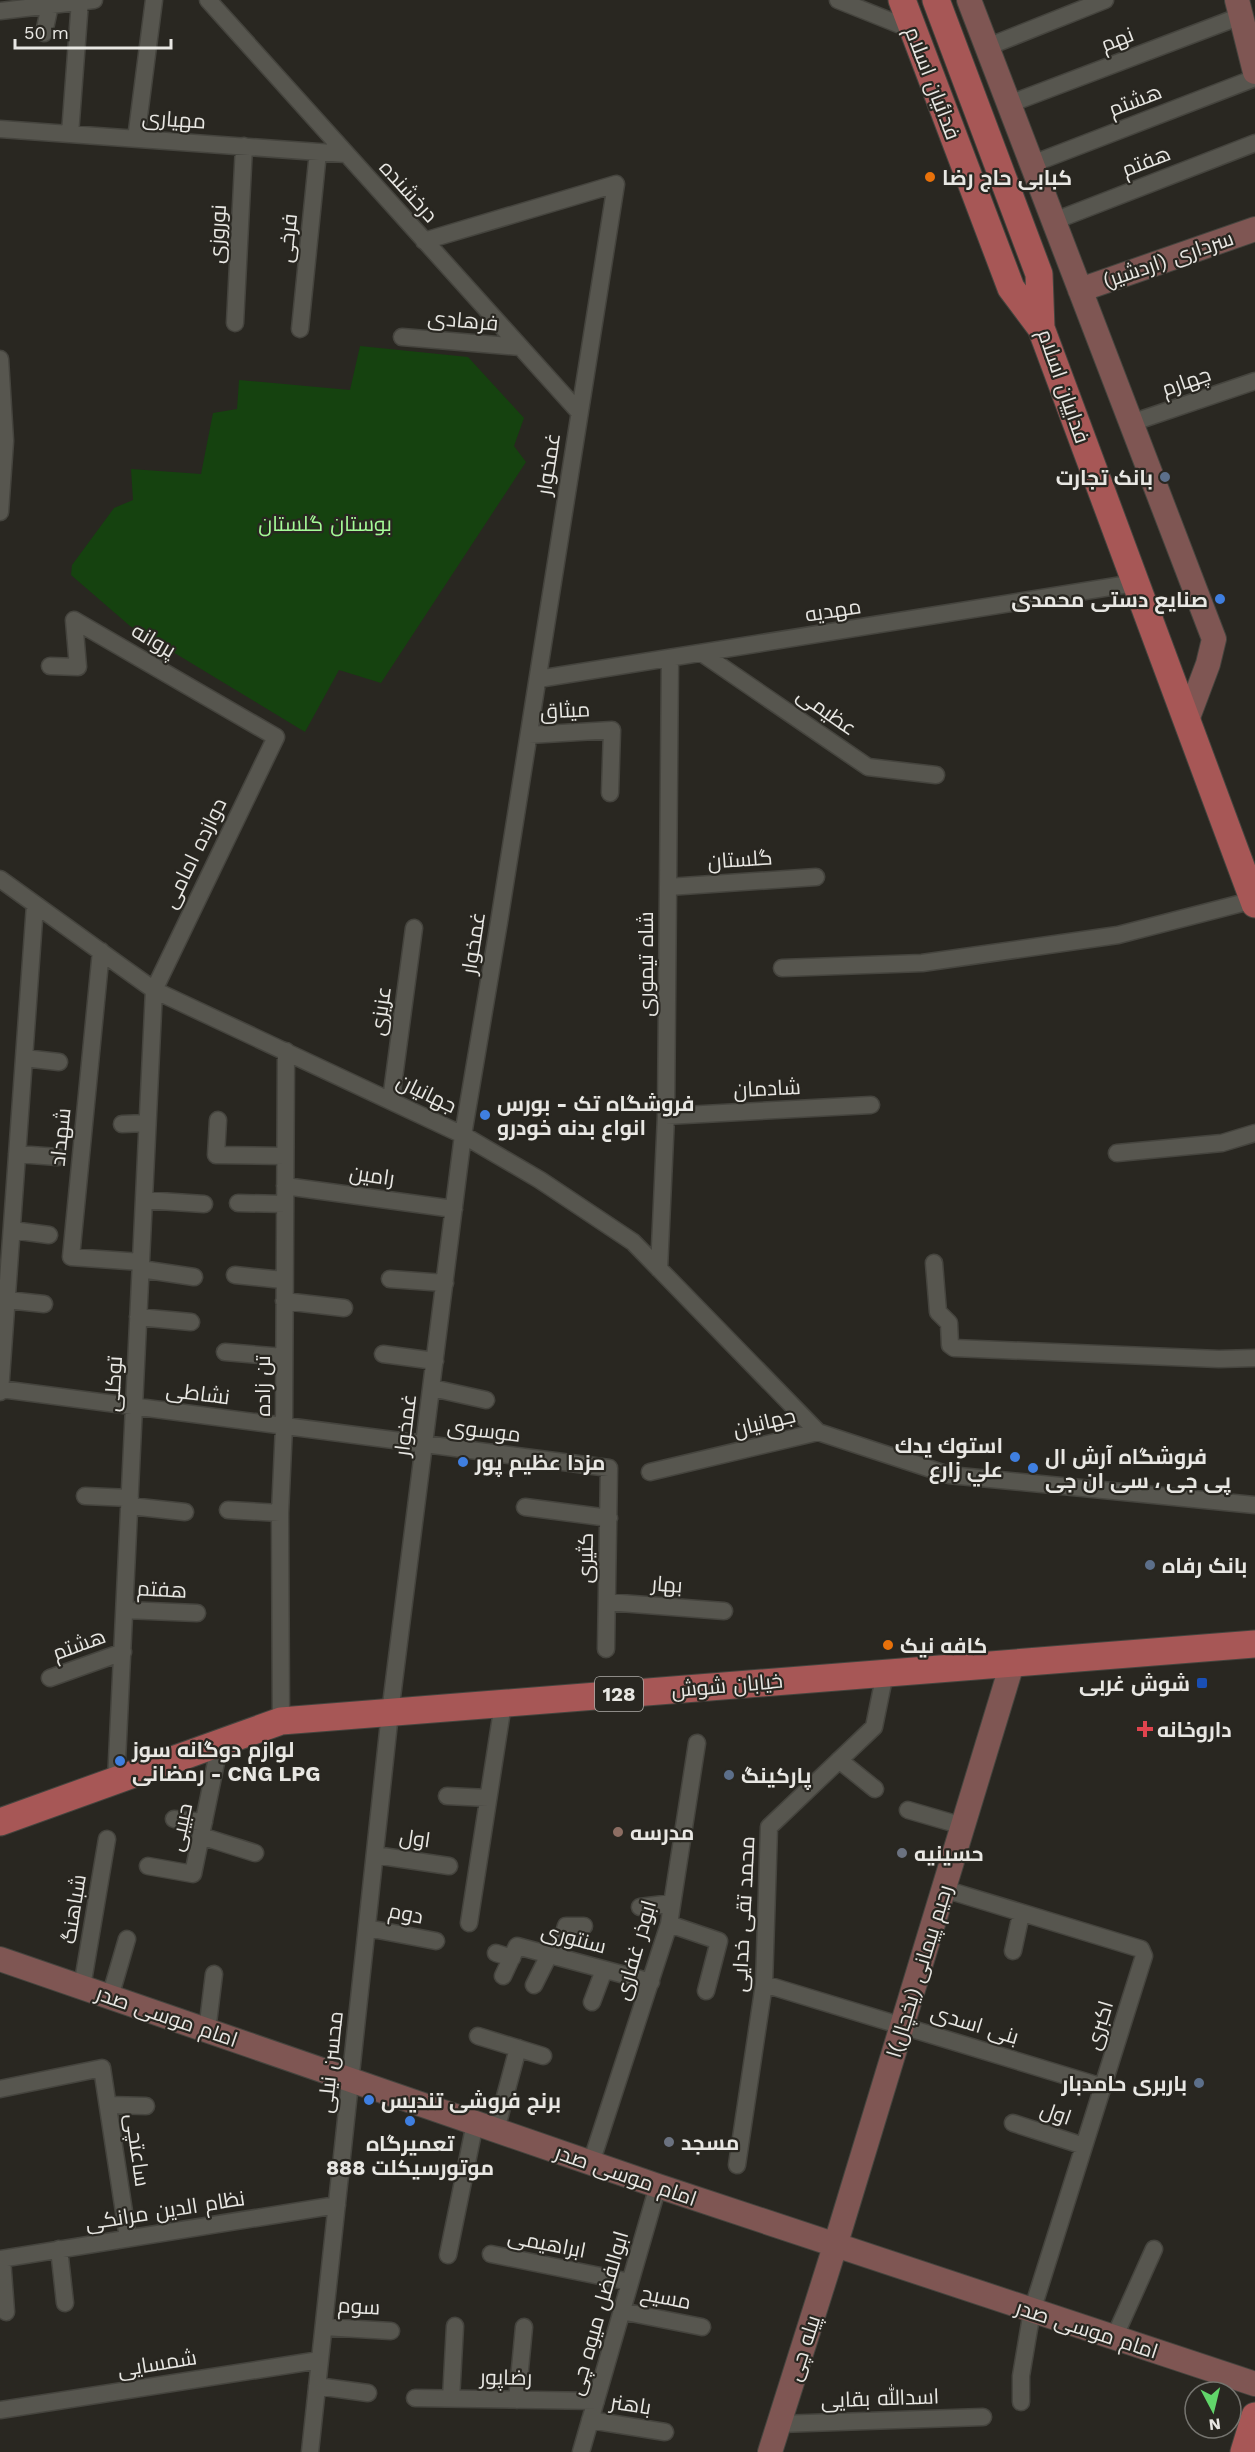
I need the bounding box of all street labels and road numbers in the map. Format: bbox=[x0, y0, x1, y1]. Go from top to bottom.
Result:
street label: نهم bbox=[1097, 21, 1138, 59]
street label: فدائیان اسلام bbox=[898, 23, 966, 144]
street label: هشتم bbox=[1105, 79, 1166, 123]
street label: مهیاری bbox=[141, 104, 207, 135]
street label: هفتم bbox=[1118, 140, 1175, 184]
street label: درخشنده bbox=[375, 155, 443, 227]
street label: نوروزی bbox=[203, 204, 232, 264]
street label: فرخی bbox=[272, 212, 303, 264]
street label: سرداری (اردشیر) bbox=[1099, 225, 1237, 294]
street label: فرهادی bbox=[426, 304, 499, 337]
street label: فداییان اسلام bbox=[1031, 326, 1095, 447]
street label: چهارم bbox=[1158, 361, 1215, 403]
street label: غمخوار bbox=[531, 431, 565, 498]
street label: مهدیه bbox=[803, 593, 863, 628]
street label: پروانه bbox=[127, 617, 181, 664]
street label: عظیمی bbox=[792, 682, 862, 741]
street label: میثاق bbox=[539, 696, 591, 725]
street label: دوازده امامی bbox=[157, 794, 232, 913]
street label: گلستان bbox=[707, 844, 773, 875]
street label: غمخوار bbox=[456, 910, 490, 977]
street label: شاه تیموری bbox=[633, 911, 659, 1017]
street label: عزیزی bbox=[364, 985, 397, 1037]
street label: جهانیان bbox=[392, 1068, 461, 1119]
street label: شادمان bbox=[733, 1074, 801, 1103]
street label: شهداد bbox=[45, 1107, 76, 1167]
street label: رامین bbox=[348, 1159, 396, 1192]
street label: توکلی bbox=[99, 1355, 128, 1413]
street label: تن زاده bbox=[250, 1355, 276, 1417]
street label: نشاطی bbox=[165, 1377, 231, 1410]
street label: غمخوار bbox=[389, 1392, 421, 1459]
street label: جهانیان bbox=[730, 1402, 798, 1443]
street label: موسوی bbox=[446, 1413, 522, 1448]
street label: کثیری bbox=[572, 1532, 599, 1584]
street label: بهار bbox=[650, 1570, 683, 1599]
street label: هفتم bbox=[136, 1575, 188, 1605]
street label: هشتم bbox=[49, 1623, 110, 1667]
street label: خیابان شوش bbox=[670, 1668, 784, 1703]
road number: 128 bbox=[595, 1677, 643, 1711]
street label: حبیبی bbox=[163, 1801, 198, 1854]
street label: اول bbox=[398, 1823, 432, 1854]
street label: محمد تقی خدایی bbox=[726, 1835, 761, 1993]
street label: شباهنگ bbox=[55, 1873, 91, 1945]
street label: رحیم پیمانی (یخچال)ا bbox=[881, 1882, 959, 2061]
street label: دوم bbox=[386, 1897, 425, 1931]
street label: ابوذر غفاری bbox=[609, 1897, 662, 2003]
street label: سنتوری bbox=[539, 1917, 609, 1960]
street label: امام موسی صدر bbox=[91, 1980, 241, 2054]
street label: اکبری bbox=[1080, 1997, 1119, 2053]
street label: بنی اسدی bbox=[928, 1999, 1022, 2050]
street label: محسن نیلی bbox=[312, 2010, 349, 2114]
street label: اول bbox=[1037, 2096, 1075, 2131]
street label: ساعتچی bbox=[119, 2112, 155, 2188]
street label: امام موسی صدر bbox=[550, 2139, 700, 2213]
street label: نظام الدین مرانکی bbox=[83, 2185, 247, 2237]
street label: ابراهیمی bbox=[506, 2223, 588, 2264]
street label: ابوالفضل میوه چی bbox=[563, 2228, 635, 2398]
street label: مسیح bbox=[638, 2280, 693, 2316]
street label: سوم bbox=[337, 2292, 381, 2322]
street label: امام موسی صدر bbox=[1011, 2294, 1161, 2366]
street label: پیله چی bbox=[781, 2312, 827, 2385]
street label: شمسایی bbox=[116, 2344, 199, 2383]
street label: رضاپور bbox=[479, 2364, 532, 2392]
street label: اسدالله بقایی bbox=[820, 2382, 940, 2414]
street label: باهنر bbox=[608, 2388, 653, 2420]

